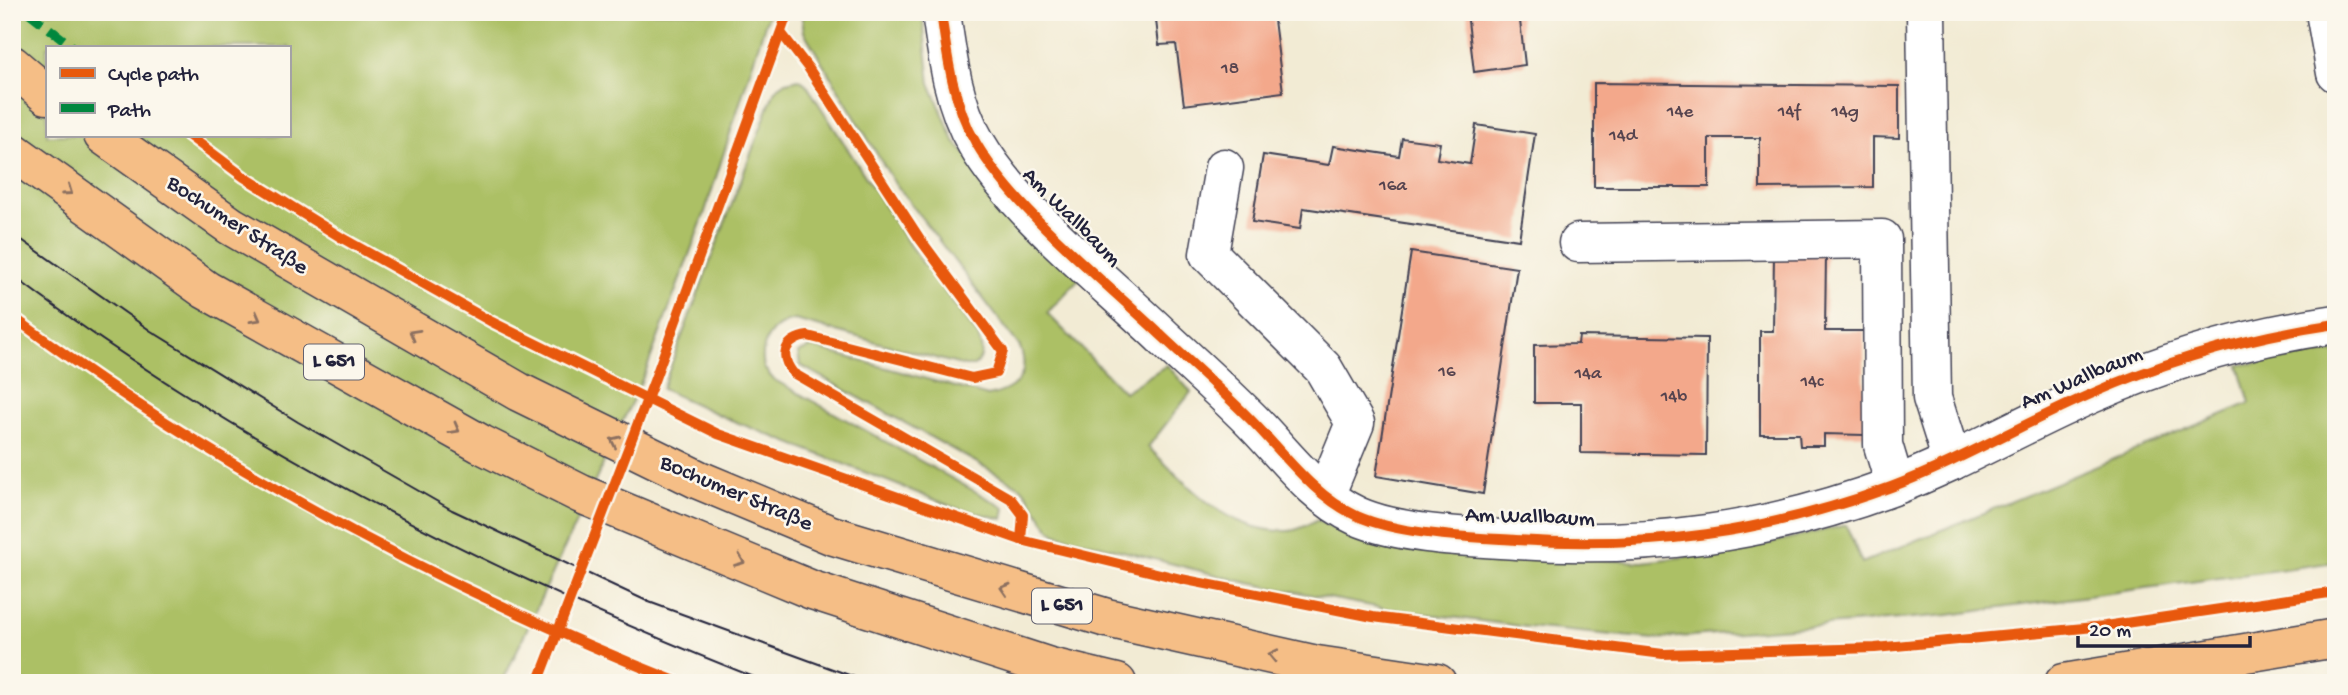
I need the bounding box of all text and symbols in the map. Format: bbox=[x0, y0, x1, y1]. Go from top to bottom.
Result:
legend bbox=[46, 46, 290, 136]
house number: 18 bbox=[1220, 58, 1239, 81]
text: Cycle path bbox=[108, 64, 199, 89]
text: Path bbox=[107, 100, 151, 125]
house number: 14e bbox=[1666, 101, 1693, 124]
house number: 14f bbox=[1777, 101, 1802, 124]
house number: 14g bbox=[1830, 101, 1859, 124]
house number: 14d bbox=[1608, 125, 1639, 148]
street label: Am Wallbaum bbox=[1016, 163, 1126, 273]
street label: Bochumer Straße bbox=[160, 170, 314, 282]
house number: 16a bbox=[1378, 175, 1408, 198]
one-way arrow bbox=[60, 183, 73, 195]
one-way arrow bbox=[249, 310, 262, 323]
one-way arrow bbox=[409, 329, 422, 342]
street label: Am Wallbaum bbox=[2017, 341, 2147, 417]
road number: L 651 bbox=[304, 344, 364, 380]
house number: 16 bbox=[1437, 361, 1456, 384]
house number: 14a bbox=[1573, 363, 1603, 386]
house number: 14c bbox=[1799, 371, 1824, 394]
house number: 14b bbox=[1660, 386, 1687, 409]
one-way arrow bbox=[447, 421, 460, 434]
one-way arrow bbox=[610, 435, 622, 449]
street label: Bochumer Straße bbox=[655, 449, 817, 539]
street label: Am Wallbaum bbox=[1465, 502, 1595, 534]
one-way arrow bbox=[733, 552, 745, 566]
one-way arrow bbox=[999, 583, 1011, 598]
road number: L 651 bbox=[1032, 588, 1092, 624]
scale bar bbox=[2078, 604, 2250, 648]
text: 20 m bbox=[2089, 620, 2131, 645]
one-way arrow bbox=[1268, 649, 1280, 663]

